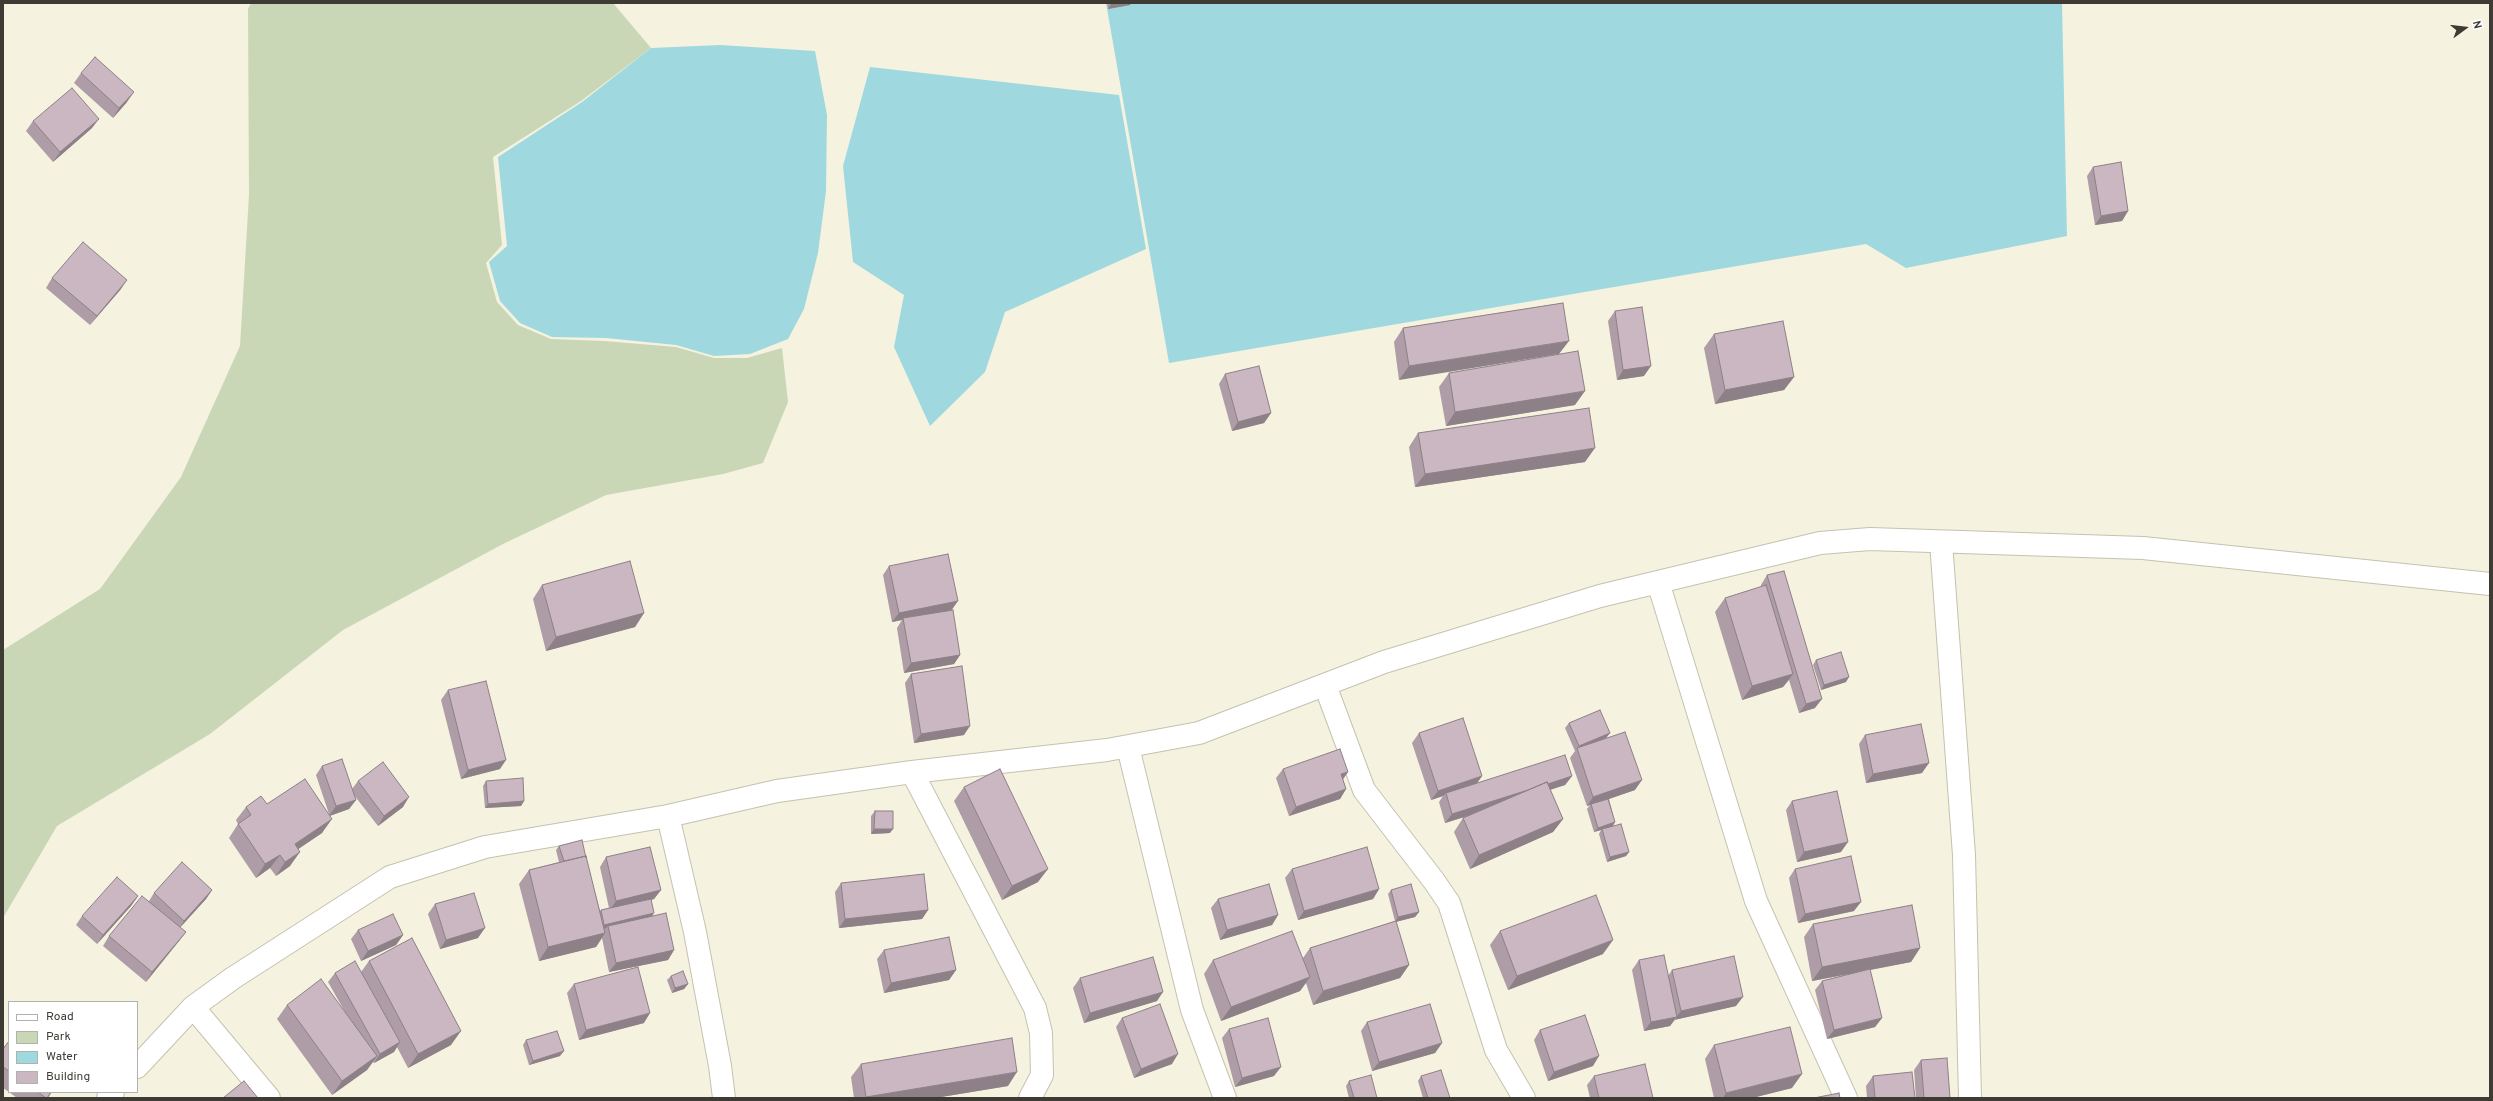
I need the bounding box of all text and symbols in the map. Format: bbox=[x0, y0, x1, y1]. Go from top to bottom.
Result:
north arrow bbox=[2445, 8, 2485, 48]
text: N bbox=[2469, 19, 2484, 31]
legend bbox=[8, 1001, 138, 1093]
text: Road bbox=[46, 1009, 74, 1025]
text: Park bbox=[46, 1029, 71, 1045]
text: Water bbox=[46, 1049, 78, 1065]
text: Building bbox=[46, 1069, 90, 1085]

